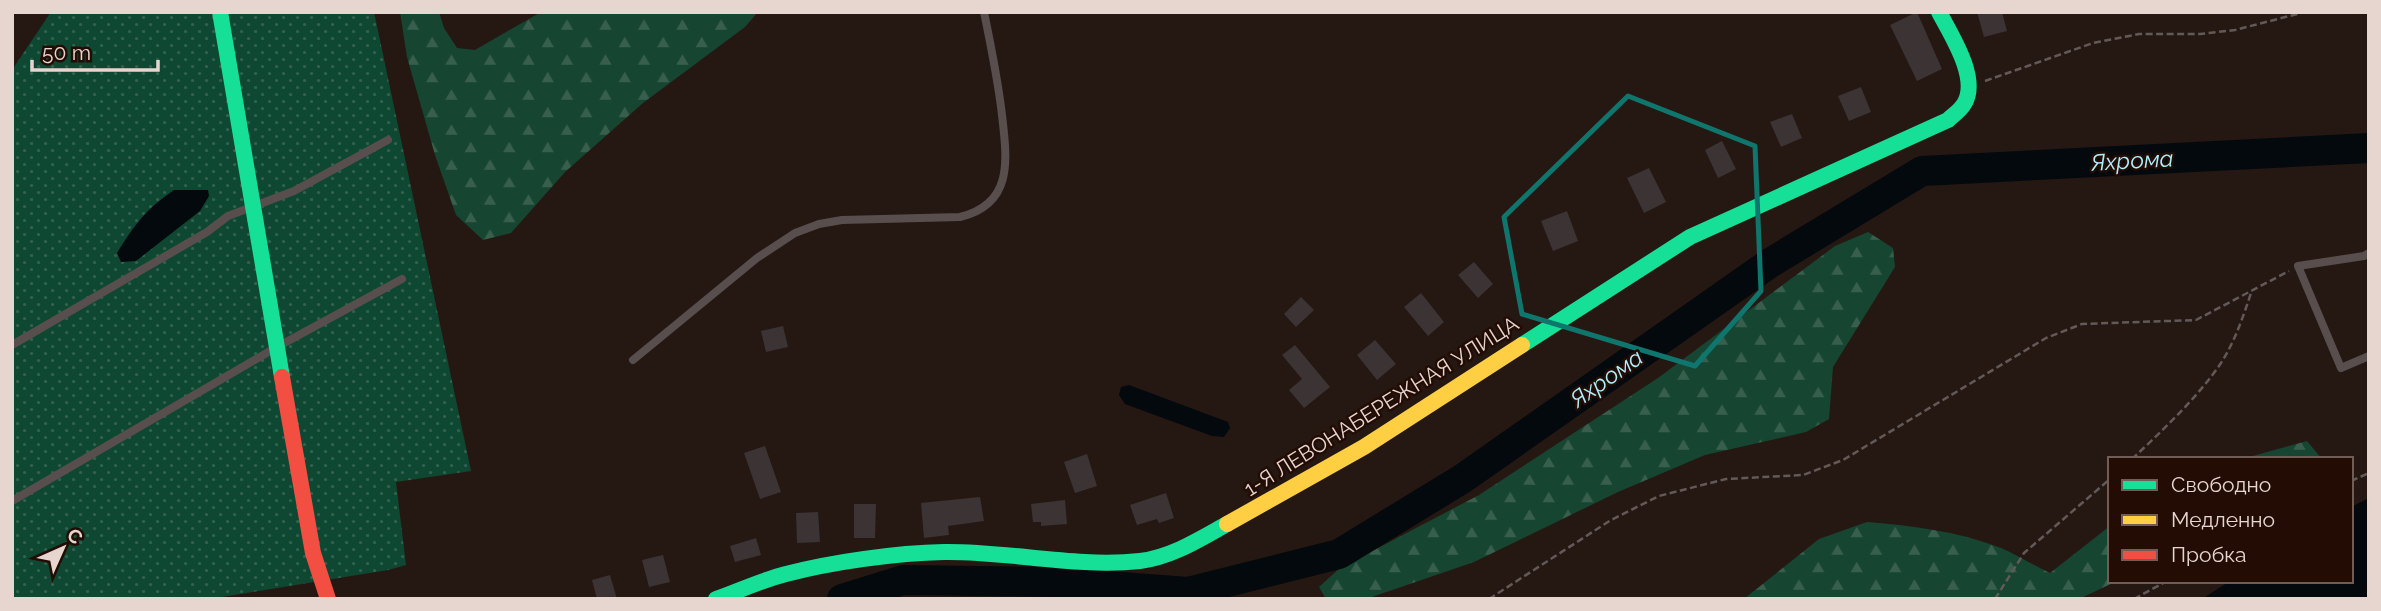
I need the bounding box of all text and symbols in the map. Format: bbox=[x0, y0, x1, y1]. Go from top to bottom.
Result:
scale bar bbox=[32, 28, 158, 72]
text: 50 m bbox=[42, 40, 91, 65]
water label: Яхрома bbox=[2090, 144, 2174, 176]
street label: 1-Я ЛЕВОНАБЕРЕЖНАЯ УЛИЦА bbox=[1239, 311, 1523, 501]
water label: Яхрома bbox=[1564, 343, 1648, 413]
legend bbox=[2108, 457, 2353, 583]
text: Свободно bbox=[2171, 472, 2271, 497]
text: Медленно bbox=[2171, 507, 2275, 532]
north arrow bbox=[28, 513, 98, 583]
text: С bbox=[63, 524, 87, 548]
text: Пробка bbox=[2171, 542, 2247, 567]

